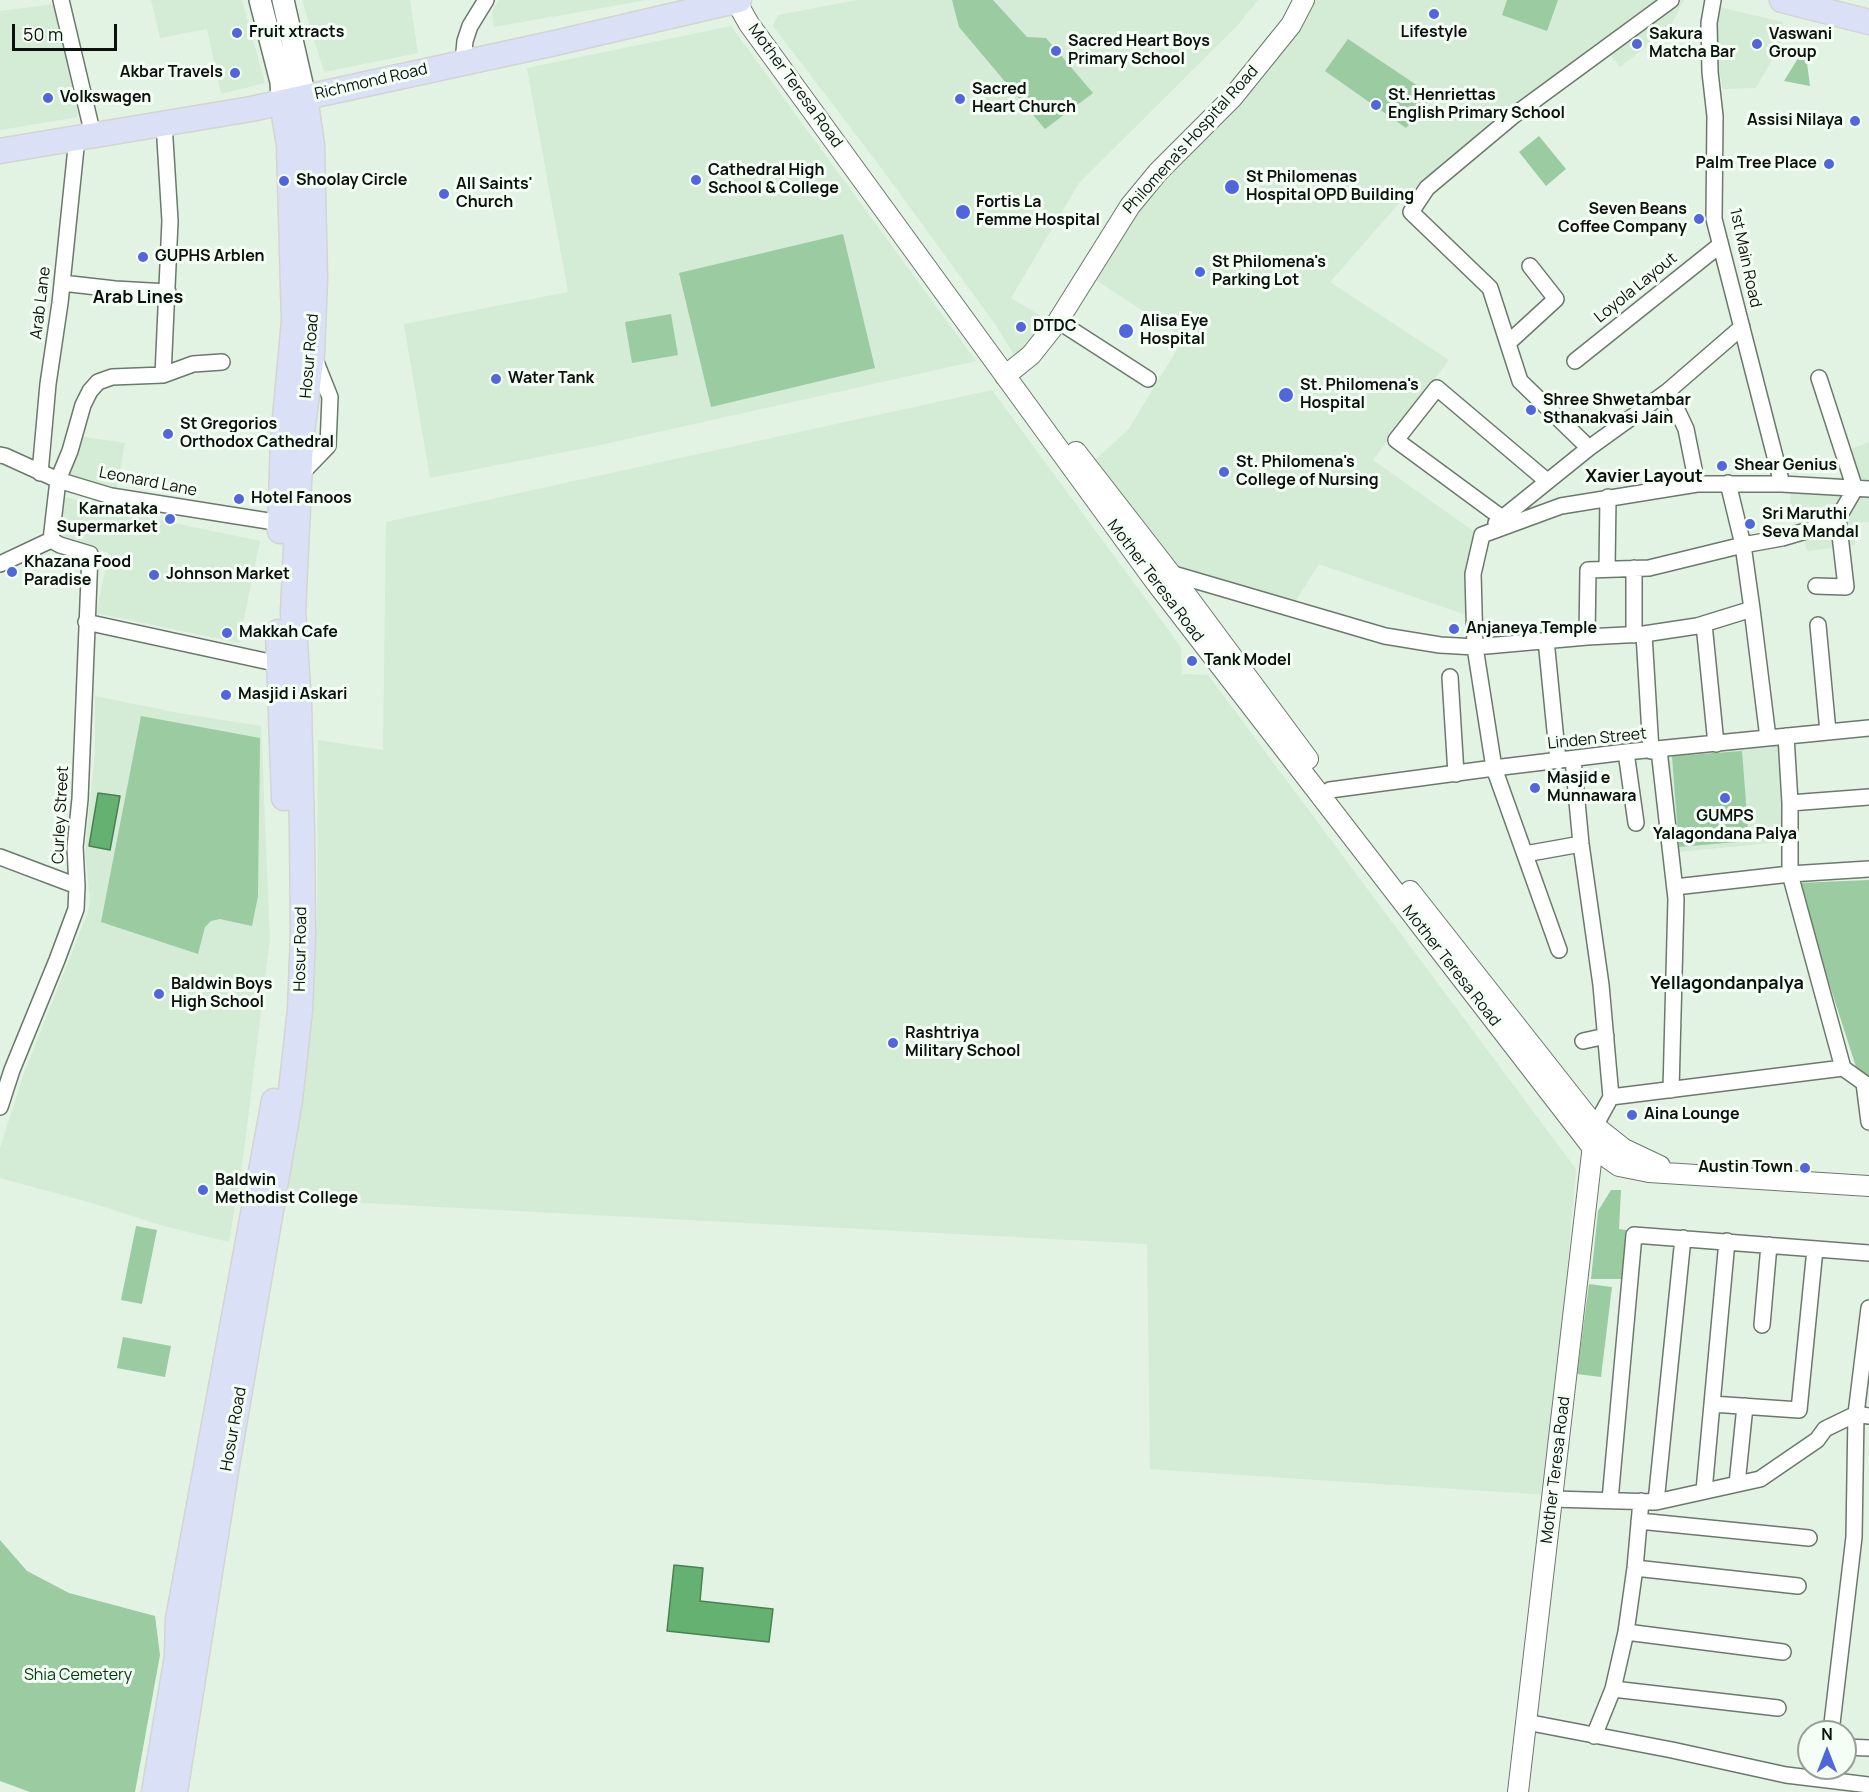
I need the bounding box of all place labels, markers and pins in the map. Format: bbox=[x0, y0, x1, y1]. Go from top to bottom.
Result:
marker: Lifestyle bbox=[1427, 7, 1441, 21]
place label: Fruit xtracts bbox=[249, 23, 344, 43]
place label: Lifestyle bbox=[1401, 23, 1467, 43]
place label: Sakura Matcha Bar bbox=[1649, 25, 1736, 63]
place label: Vaswani Group bbox=[1769, 25, 1832, 63]
marker: Fruit xtracts bbox=[230, 26, 244, 40]
place label: Sacred Heart Boys Primary School bbox=[1068, 32, 1210, 70]
marker: Sakura Matcha Bar bbox=[1630, 37, 1644, 51]
marker: Vaswani Group bbox=[1750, 37, 1764, 51]
marker: Sacred Heart Boys Primary School bbox=[1049, 44, 1063, 58]
place label: Akbar Travels bbox=[120, 63, 223, 83]
marker: Akbar Travels bbox=[228, 66, 242, 80]
place label: Sacred Heart Church bbox=[972, 80, 1076, 118]
place label: St. Henriettas English Primary School bbox=[1388, 86, 1565, 124]
place label: Volkswagen bbox=[60, 88, 151, 108]
marker: Volkswagen bbox=[41, 91, 55, 105]
marker: Sacred Heart Church bbox=[953, 92, 967, 106]
marker: St. Henriettas English Primary School bbox=[1369, 98, 1383, 112]
place label: Assisi Nilaya bbox=[1747, 111, 1843, 131]
marker: Assisi Nilaya bbox=[1848, 114, 1862, 128]
place label: Palm Tree Place bbox=[1696, 154, 1817, 174]
marker: Palm Tree Place bbox=[1822, 157, 1836, 171]
place label: Cathedral High School & College bbox=[708, 161, 839, 199]
place label: St Philomenas Hospital OPD Building bbox=[1246, 168, 1414, 206]
place label: Shoolay Circle bbox=[296, 171, 407, 191]
marker: Cathedral High School & College bbox=[689, 173, 703, 187]
marker: Shoolay Circle bbox=[277, 174, 291, 188]
place label: All Saints' Church bbox=[456, 175, 533, 213]
marker: St Philomenas Hospital OPD Building bbox=[1223, 178, 1241, 196]
marker: All Saints' Church bbox=[437, 187, 451, 201]
place label: Fortis La Femme Hospital bbox=[976, 193, 1100, 231]
place label: Seven Beans Coffee Company bbox=[1558, 200, 1687, 238]
marker: Fortis La Femme Hospital bbox=[954, 203, 972, 221]
marker: Seven Beans Coffee Company bbox=[1692, 212, 1706, 226]
place label: GUPHS Arblen bbox=[155, 247, 265, 267]
marker: GUPHS Arblen bbox=[136, 250, 150, 264]
place label: St Philomena's Parking Lot bbox=[1212, 253, 1326, 291]
marker: St Philomena's Parking Lot bbox=[1193, 265, 1207, 279]
place label: Alisa Eye Hospital bbox=[1140, 312, 1208, 350]
place label: DTDC bbox=[1033, 317, 1077, 337]
marker: DTDC bbox=[1014, 320, 1028, 334]
marker: Alisa Eye Hospital bbox=[1117, 322, 1135, 340]
place label: Water Tank bbox=[508, 369, 594, 389]
marker: Water Tank bbox=[489, 372, 503, 386]
place label: St. Philomena's Hospital bbox=[1300, 376, 1419, 414]
marker: St. Philomena's Hospital bbox=[1277, 386, 1295, 404]
place label: Shree Shwetambar Sthanakvasi Jain bbox=[1543, 391, 1691, 429]
marker: Shree Shwetambar Sthanakvasi Jain bbox=[1524, 403, 1538, 417]
place label: St Gregorios Orthodox Cathedral bbox=[180, 415, 334, 453]
marker: St Gregorios Orthodox Cathedral bbox=[161, 427, 175, 441]
place label: St. Philomena's College of Nursing bbox=[1236, 453, 1379, 491]
place label: Shear Genius bbox=[1734, 456, 1837, 476]
marker: Shear Genius bbox=[1715, 459, 1729, 473]
marker: St. Philomena's College of Nursing bbox=[1217, 465, 1231, 479]
place label: Hotel Fanoos bbox=[251, 489, 352, 509]
marker: Hotel Fanoos bbox=[232, 492, 246, 506]
place label: Karnataka Supermarket bbox=[57, 500, 158, 538]
place label: Sri Maruthi Seva Mandal bbox=[1762, 505, 1859, 543]
marker: Karnataka Supermarket bbox=[163, 512, 177, 526]
marker: Sri Maruthi Seva Mandal bbox=[1743, 517, 1757, 531]
place label: Khazana Food Paradise bbox=[24, 553, 131, 591]
marker: Khazana Food Paradise bbox=[5, 565, 19, 579]
place label: Johnson Market bbox=[166, 565, 290, 585]
marker: Johnson Market bbox=[147, 568, 161, 582]
place label: Anjaneya Temple bbox=[1466, 619, 1597, 639]
marker: Anjaneya Temple bbox=[1447, 622, 1461, 636]
place label: Makkah Cafe bbox=[239, 623, 338, 643]
marker: Makkah Cafe bbox=[220, 626, 234, 640]
place label: Tank Model bbox=[1204, 651, 1291, 671]
marker: Tank Model bbox=[1185, 654, 1199, 668]
place label: Masjid i Askari bbox=[238, 685, 348, 705]
marker: Masjid i Askari bbox=[219, 688, 233, 702]
place label: Masjid e Munnawara bbox=[1547, 769, 1637, 807]
marker: Masjid e Munnawara bbox=[1528, 781, 1542, 795]
marker: GUMPS Yalagondana Palya bbox=[1718, 791, 1732, 805]
place label: GUMPS Yalagondana Palya bbox=[1653, 807, 1797, 845]
place label: Baldwin Boys High School bbox=[171, 975, 272, 1013]
marker: Baldwin Boys High School bbox=[152, 987, 166, 1001]
place label: Rashtriya Military School bbox=[905, 1024, 1021, 1062]
marker: Rashtriya Military School bbox=[886, 1036, 900, 1050]
place label: Aina Lounge bbox=[1644, 1105, 1740, 1125]
marker: Aina Lounge bbox=[1625, 1108, 1639, 1122]
place label: Austin Town bbox=[1698, 1158, 1793, 1178]
marker: Austin Town bbox=[1798, 1161, 1812, 1175]
place label: Baldwin Methodist College bbox=[215, 1171, 358, 1209]
marker: Baldwin Methodist College bbox=[196, 1183, 210, 1197]

